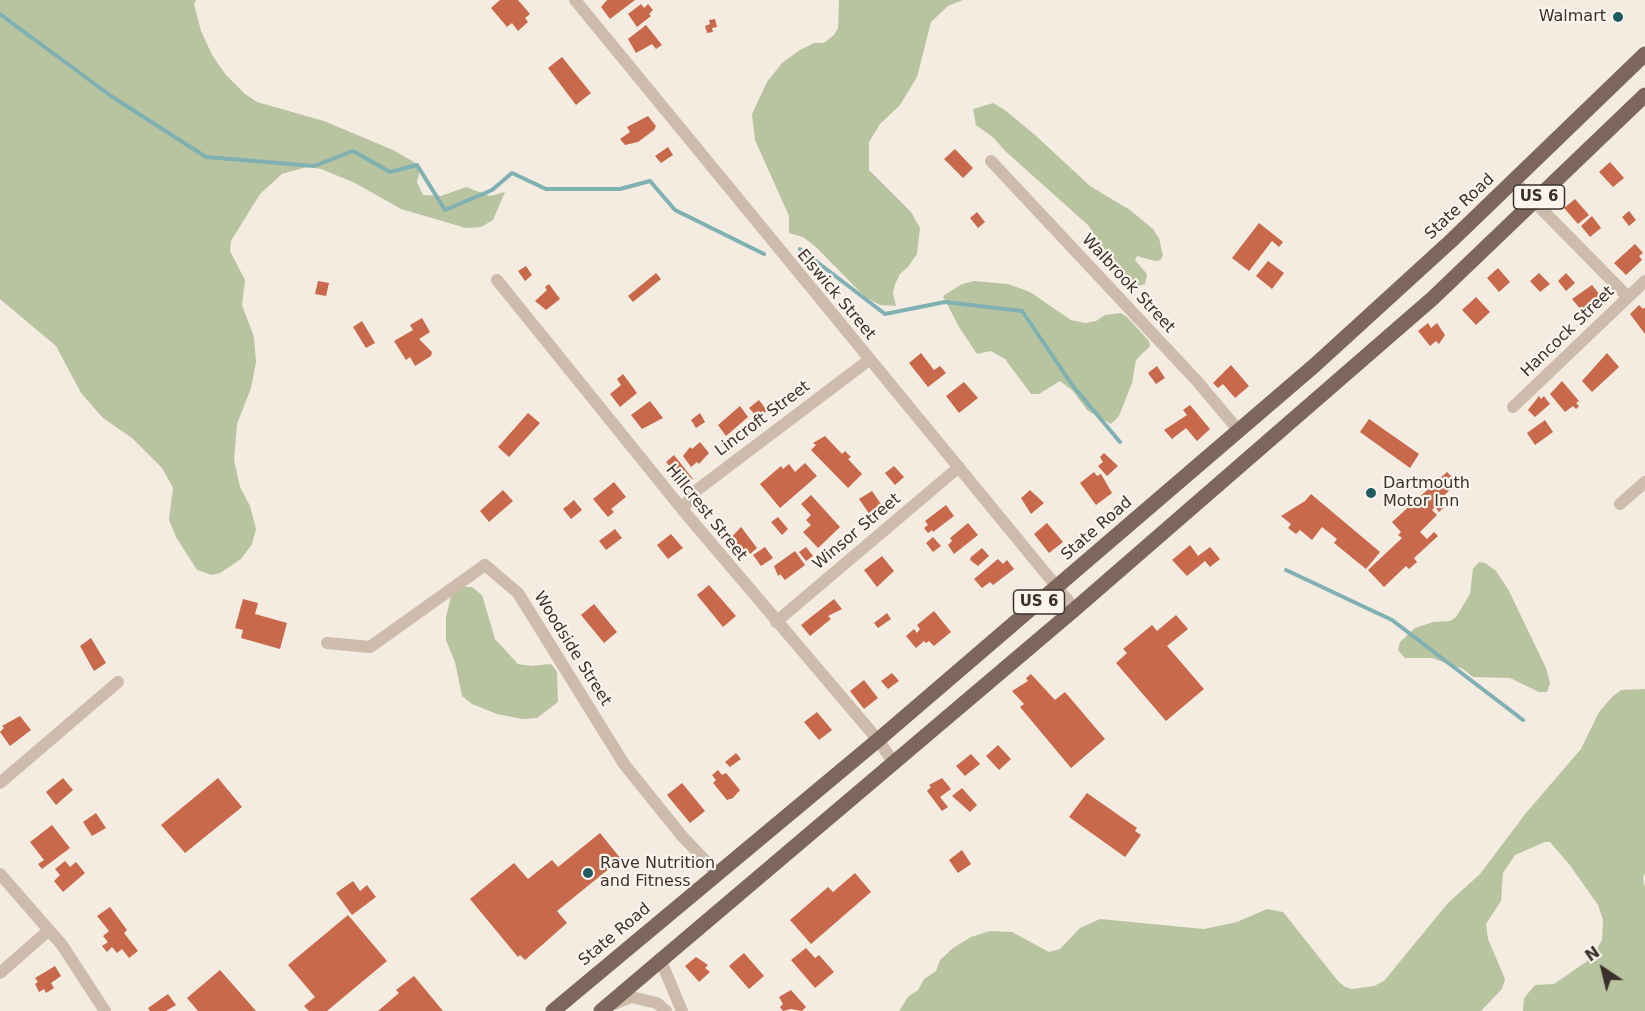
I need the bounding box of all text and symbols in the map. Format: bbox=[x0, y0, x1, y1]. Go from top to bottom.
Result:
place label: Walmart bbox=[1539, 7, 1606, 27]
marker: Walmart bbox=[1611, 10, 1625, 24]
street label: State Road bbox=[1421, 170, 1499, 244]
road number: US 6 bbox=[1514, 185, 1564, 209]
street label: Walbrook Street bbox=[1077, 231, 1179, 337]
street label: Elswick Street bbox=[793, 246, 879, 344]
street label: Hancock Street bbox=[1517, 283, 1619, 381]
street label: Lincroft Street bbox=[712, 377, 814, 461]
street label: Hillcrest Street bbox=[661, 461, 751, 565]
place label: Dartmouth Motor Inn bbox=[1383, 474, 1470, 512]
marker: Dartmouth Motor Inn bbox=[1364, 486, 1378, 500]
street label: Winsor Street bbox=[809, 490, 905, 574]
street label: State Road bbox=[1058, 493, 1136, 565]
street label: Woodside Street bbox=[529, 588, 615, 710]
road number: US 6 bbox=[1014, 590, 1064, 614]
place label: Rave Nutrition and Fitness bbox=[600, 854, 715, 892]
marker: Rave Nutrition and Fitness bbox=[581, 866, 595, 880]
street label: State Road bbox=[575, 899, 655, 971]
north arrow bbox=[1573, 939, 1633, 999]
text: N bbox=[1581, 942, 1603, 965]

